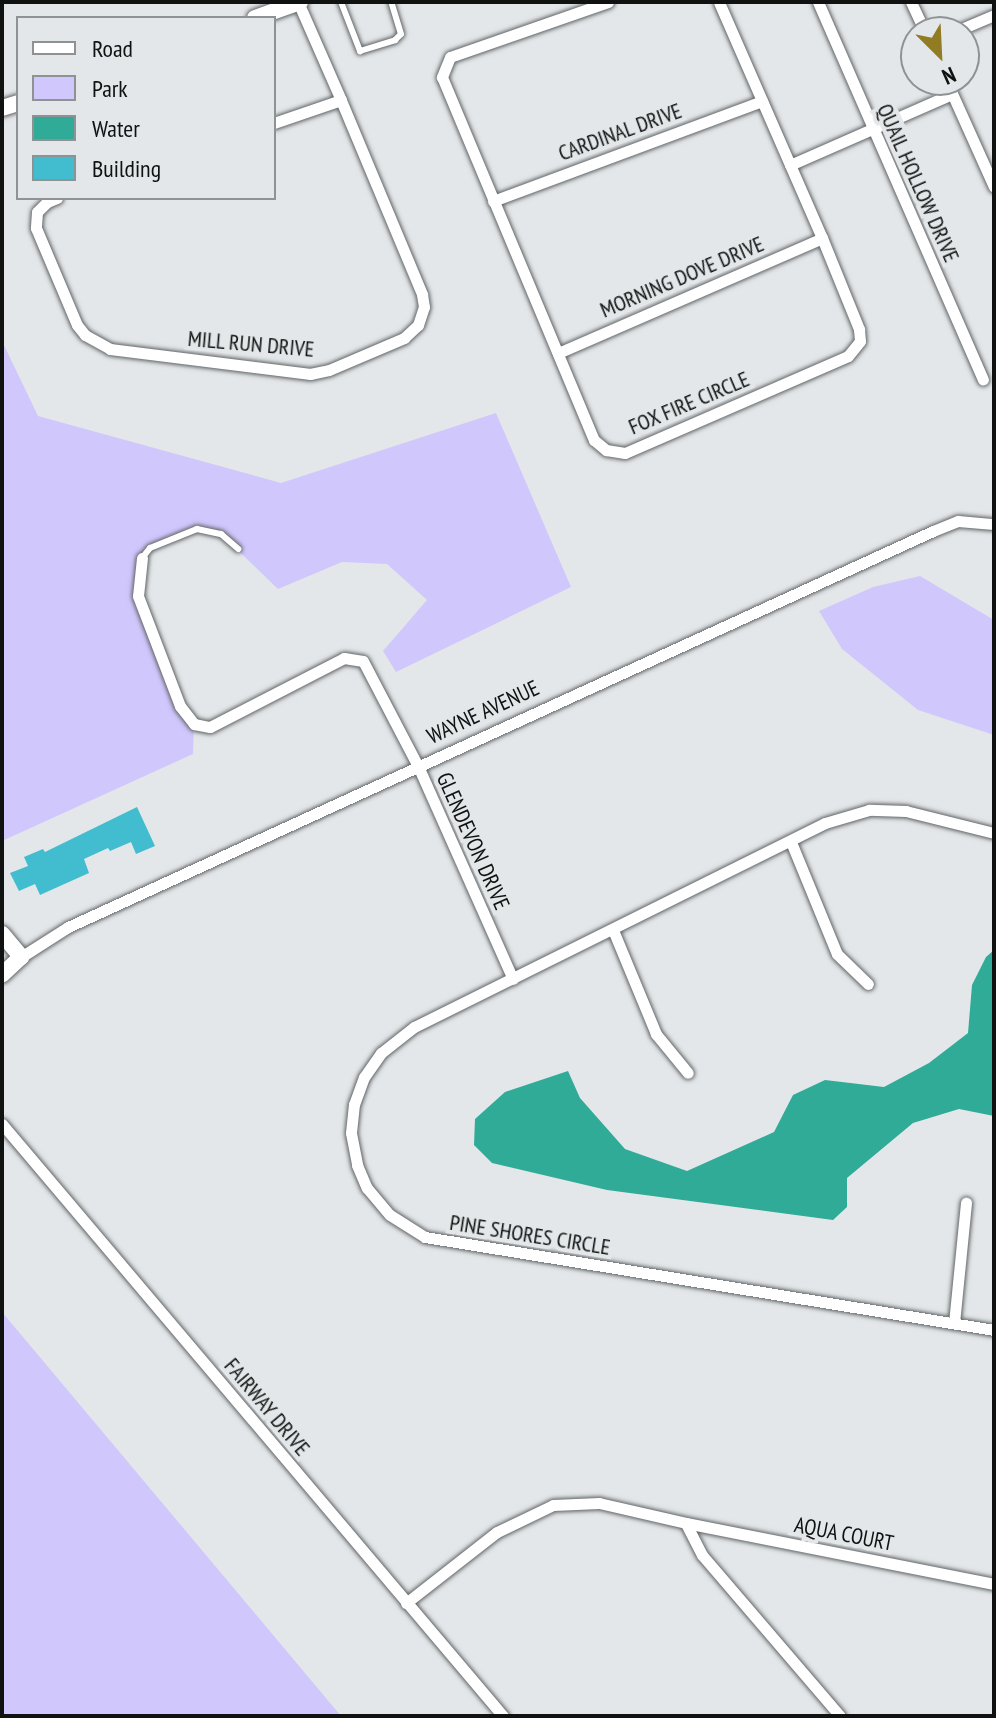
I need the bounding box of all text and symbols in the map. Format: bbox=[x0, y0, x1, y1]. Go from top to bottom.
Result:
legend bbox=[16, 16, 276, 200]
north arrow bbox=[900, 16, 980, 96]
text: Road bbox=[92, 33, 133, 64]
text: N bbox=[938, 61, 960, 91]
text: Park bbox=[92, 73, 128, 104]
street label: CARDINAL DRIVE bbox=[554, 97, 686, 167]
street label: QUAIL HOLLOW DRIVE bbox=[871, 99, 965, 267]
text: Water bbox=[92, 113, 140, 144]
text: Building bbox=[92, 153, 161, 184]
street label: MORNING DOVE DRIVE bbox=[596, 231, 768, 323]
street label: MILL RUN DRIVE bbox=[186, 325, 316, 363]
street label: FOX FIRE CIRCLE bbox=[624, 366, 754, 440]
street label: WAYNE AVENUE bbox=[422, 674, 544, 750]
street label: GLENDEVON DRIVE bbox=[431, 768, 515, 914]
street label: PINE SHORES CIRCLE bbox=[448, 1209, 612, 1261]
street label: FAIRWAY DRIVE bbox=[219, 1353, 315, 1461]
street label: AQUA COURT bbox=[792, 1511, 896, 1557]

